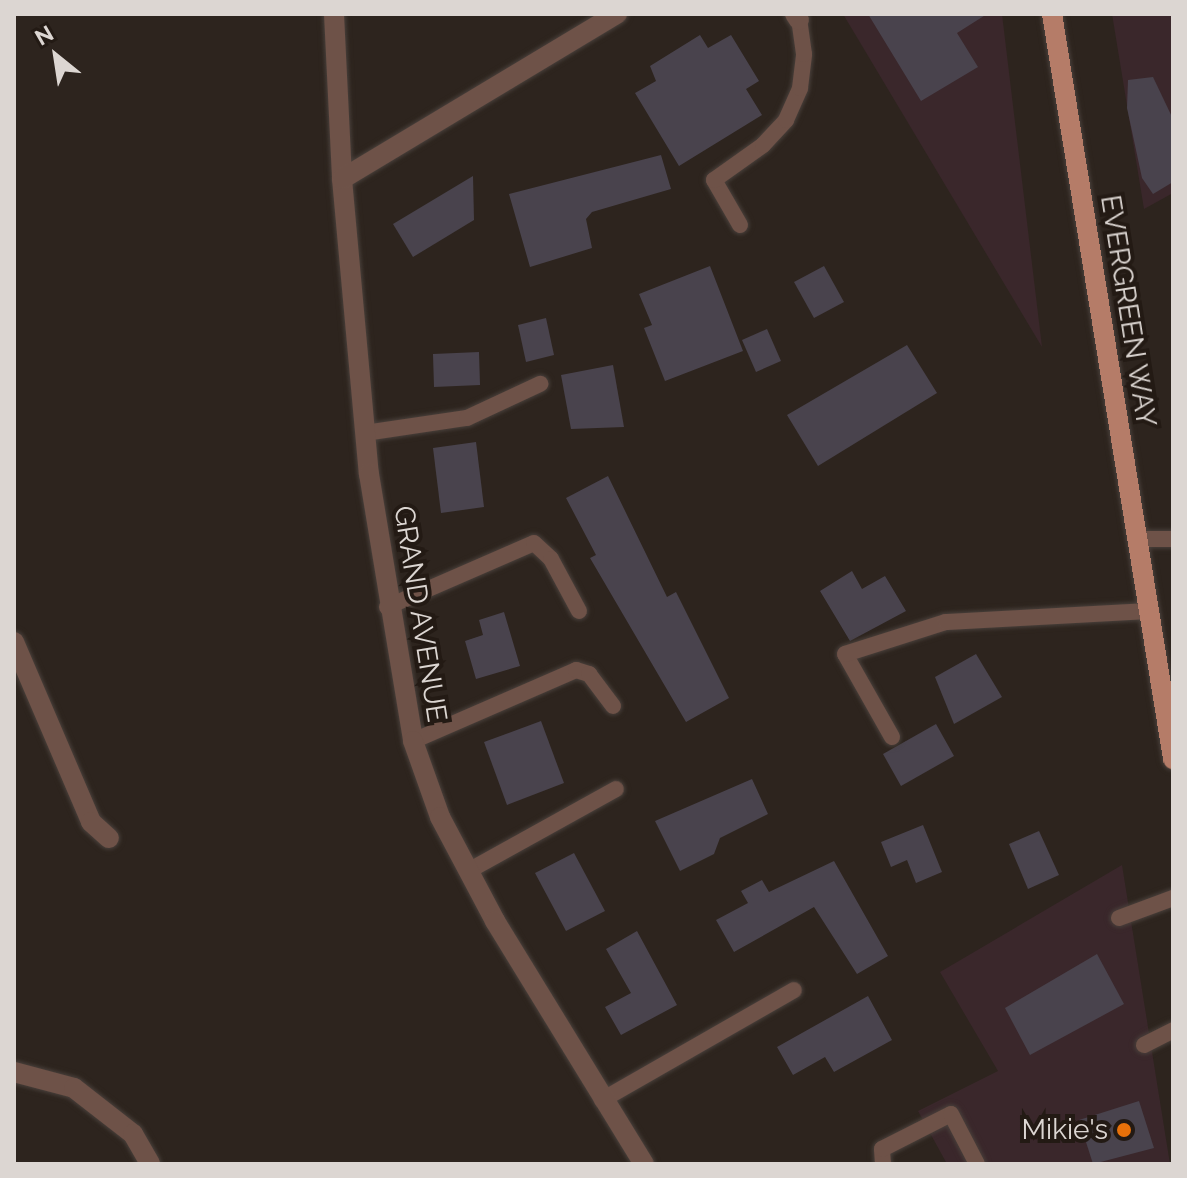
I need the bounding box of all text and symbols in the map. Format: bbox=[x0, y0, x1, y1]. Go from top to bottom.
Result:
north arrow bbox=[16, 16, 96, 96]
text: N bbox=[30, 20, 58, 51]
street label: EVERGREEN WAY bbox=[1093, 192, 1163, 430]
street label: GRAND AVENUE bbox=[386, 503, 454, 725]
place label: Mikie's bbox=[1022, 1113, 1108, 1147]
marker: Mikie's bbox=[1115, 1121, 1133, 1139]

